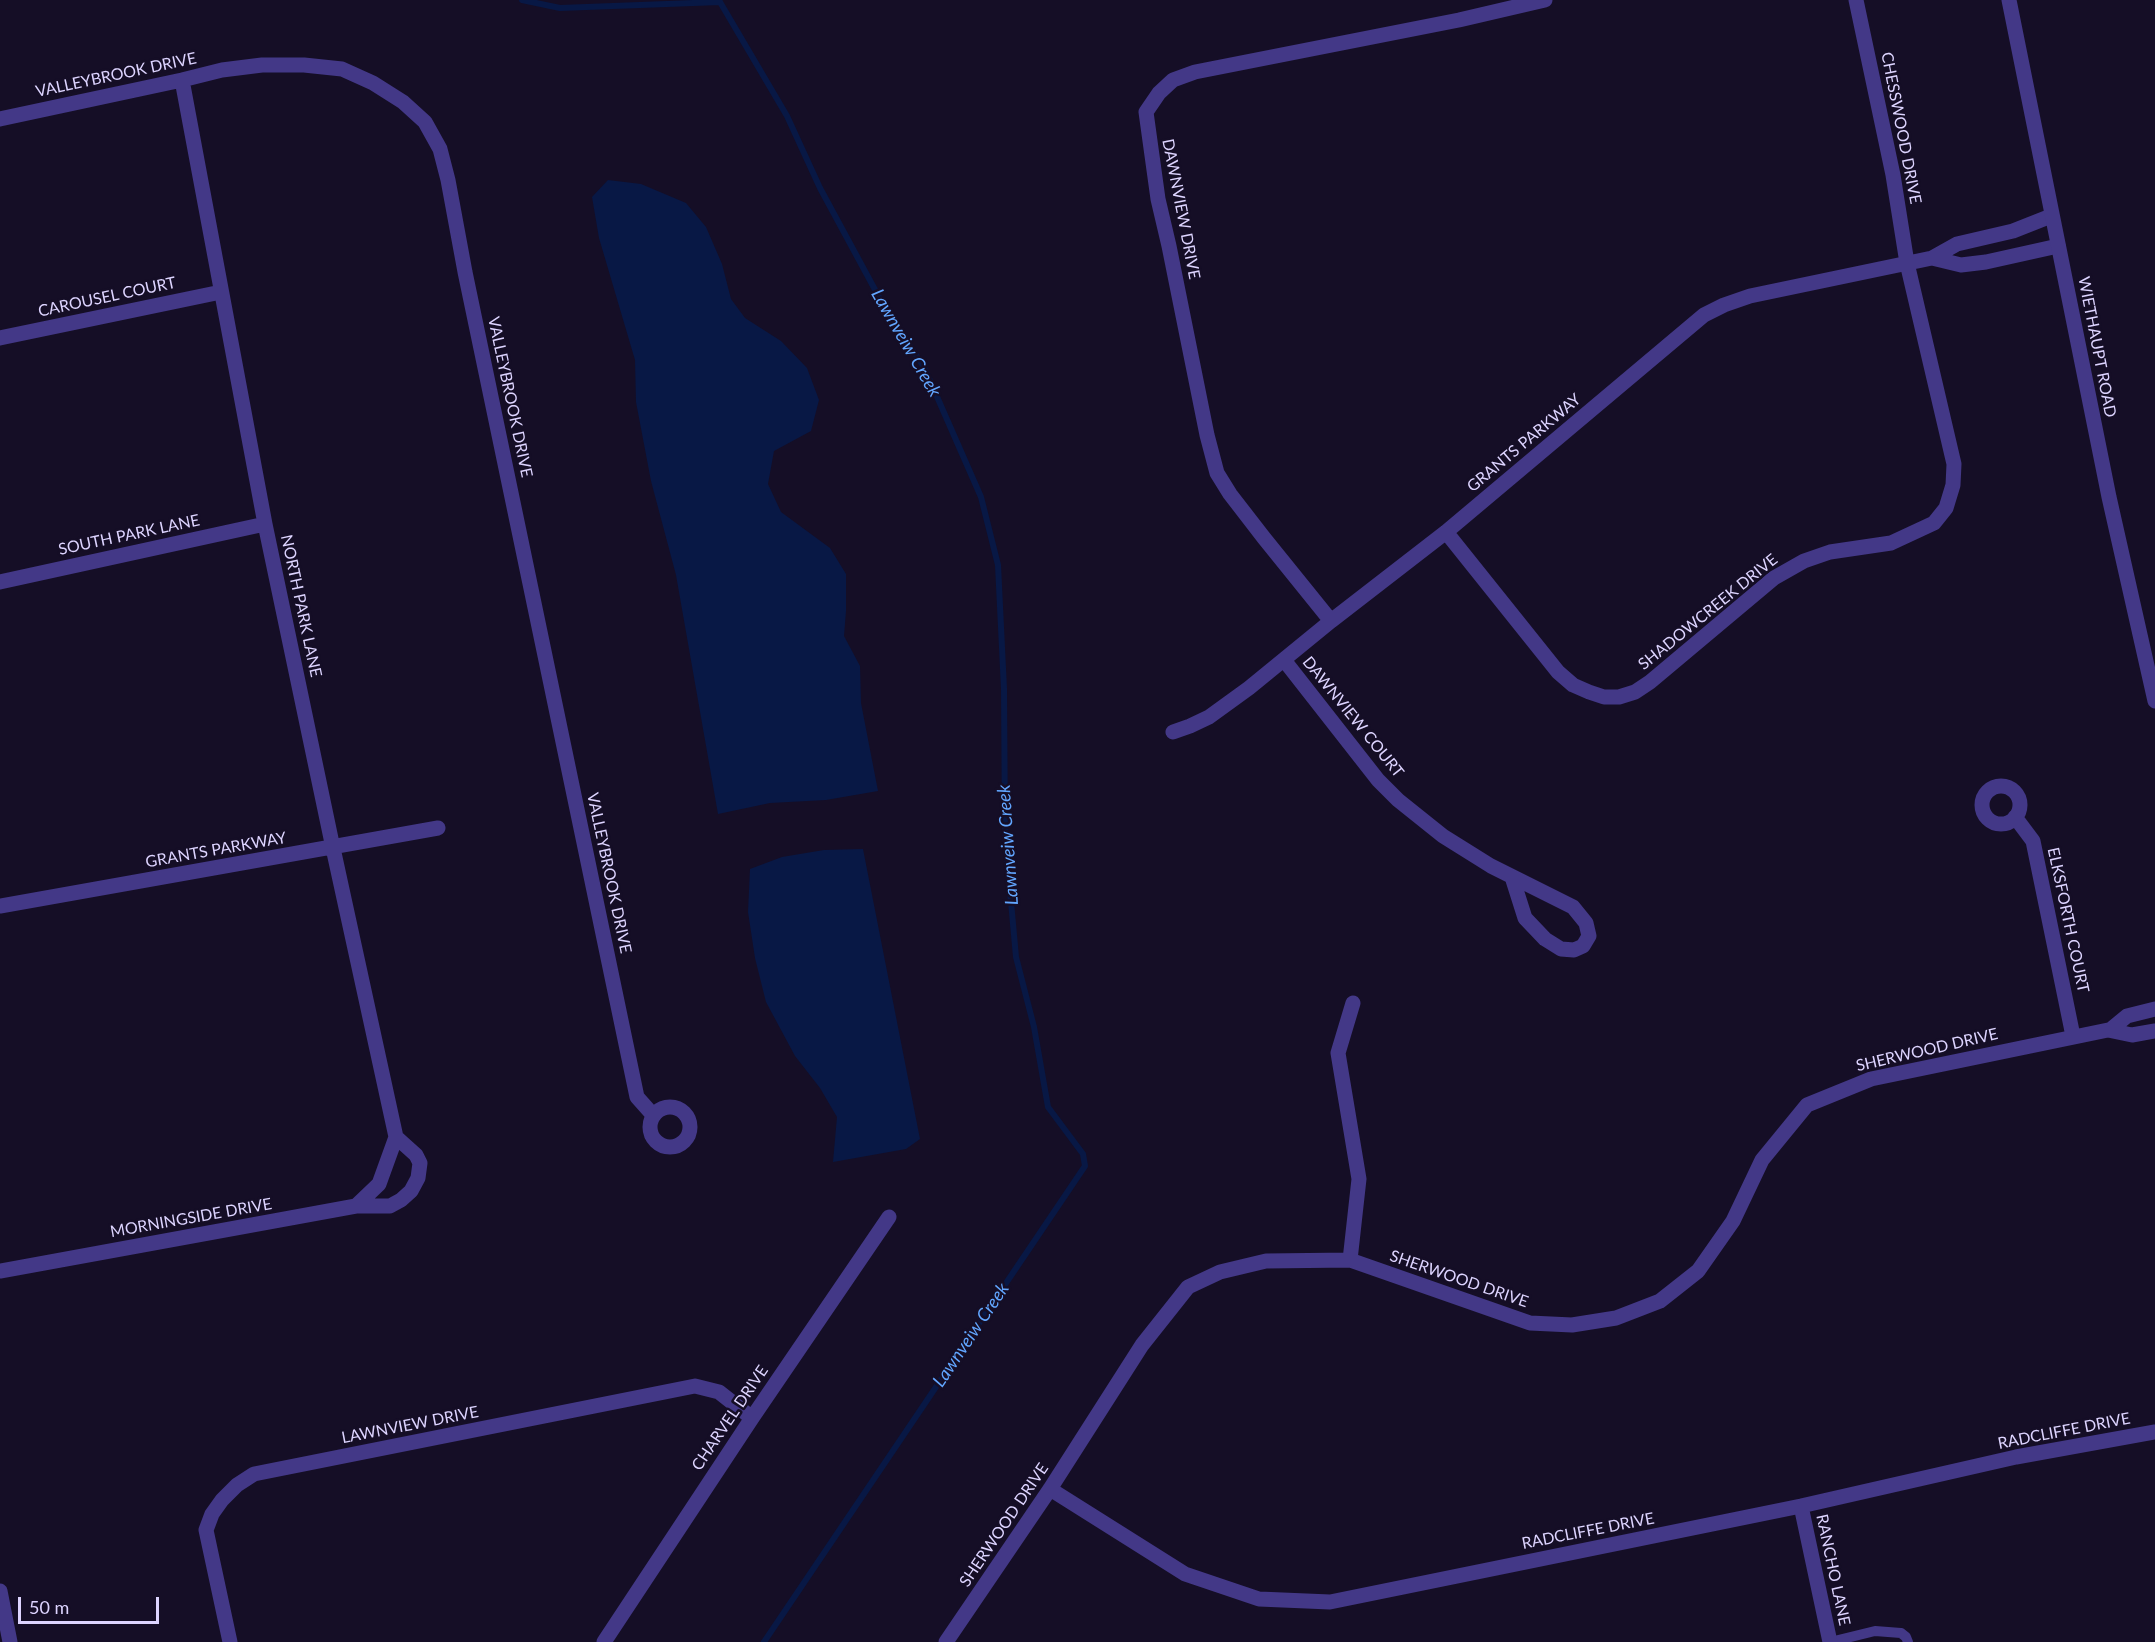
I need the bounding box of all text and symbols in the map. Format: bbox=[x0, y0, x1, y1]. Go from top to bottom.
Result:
street label: VALLEYBROOK DRIVE bbox=[34, 49, 198, 101]
street label: CHESSWOOD DRIVE bbox=[1877, 50, 1925, 206]
street label: DAWNVIEW DRIVE bbox=[1158, 137, 1204, 281]
street label: CAROUSEL COURT bbox=[36, 273, 178, 321]
street label: WIETHAUPT ROAD bbox=[2074, 275, 2120, 419]
water label: Lawnveiw Creek bbox=[866, 285, 946, 401]
street label: VALLEYBROOK DRIVE bbox=[484, 315, 536, 479]
street label: GRANTS PARKWAY bbox=[1463, 390, 1585, 496]
street label: SOUTH PARK LANE bbox=[57, 511, 201, 559]
street label: NORTH PARK LANE bbox=[277, 533, 325, 679]
street label: SHADOWCREEK DRIVE bbox=[1635, 550, 1781, 674]
street label: DAWNVIEW COURT bbox=[1298, 653, 1408, 781]
water label: Lawnveiw Creek bbox=[993, 784, 1023, 906]
street label: VALLEYBROOK DRIVE bbox=[583, 791, 635, 955]
street label: GRANTS PARKWAY bbox=[144, 828, 288, 872]
street label: ELKSFORTH COURT bbox=[2043, 846, 2093, 994]
street label: SHERWOOD DRIVE bbox=[1854, 1024, 2000, 1076]
street label: MORNINGSIDE DRIVE bbox=[109, 1194, 273, 1242]
street label: SHERWOOD DRIVE bbox=[1387, 1246, 1531, 1312]
water label: Lawnveiw Creek bbox=[928, 1279, 1014, 1391]
street label: CHARVEL DRIVE bbox=[688, 1362, 772, 1474]
street label: LAWNVIEW DRIVE bbox=[340, 1402, 480, 1448]
street label: RADCLIFFE DRIVE bbox=[1996, 1409, 2132, 1453]
street label: SHERWOOD DRIVE bbox=[955, 1460, 1053, 1590]
street label: RADCLIFFE DRIVE bbox=[1520, 1509, 1656, 1553]
street label: RANCHO LANE bbox=[1812, 1513, 1854, 1627]
scale bar bbox=[21, 1585, 162, 1623]
text: 50 m bbox=[29, 1596, 69, 1618]

